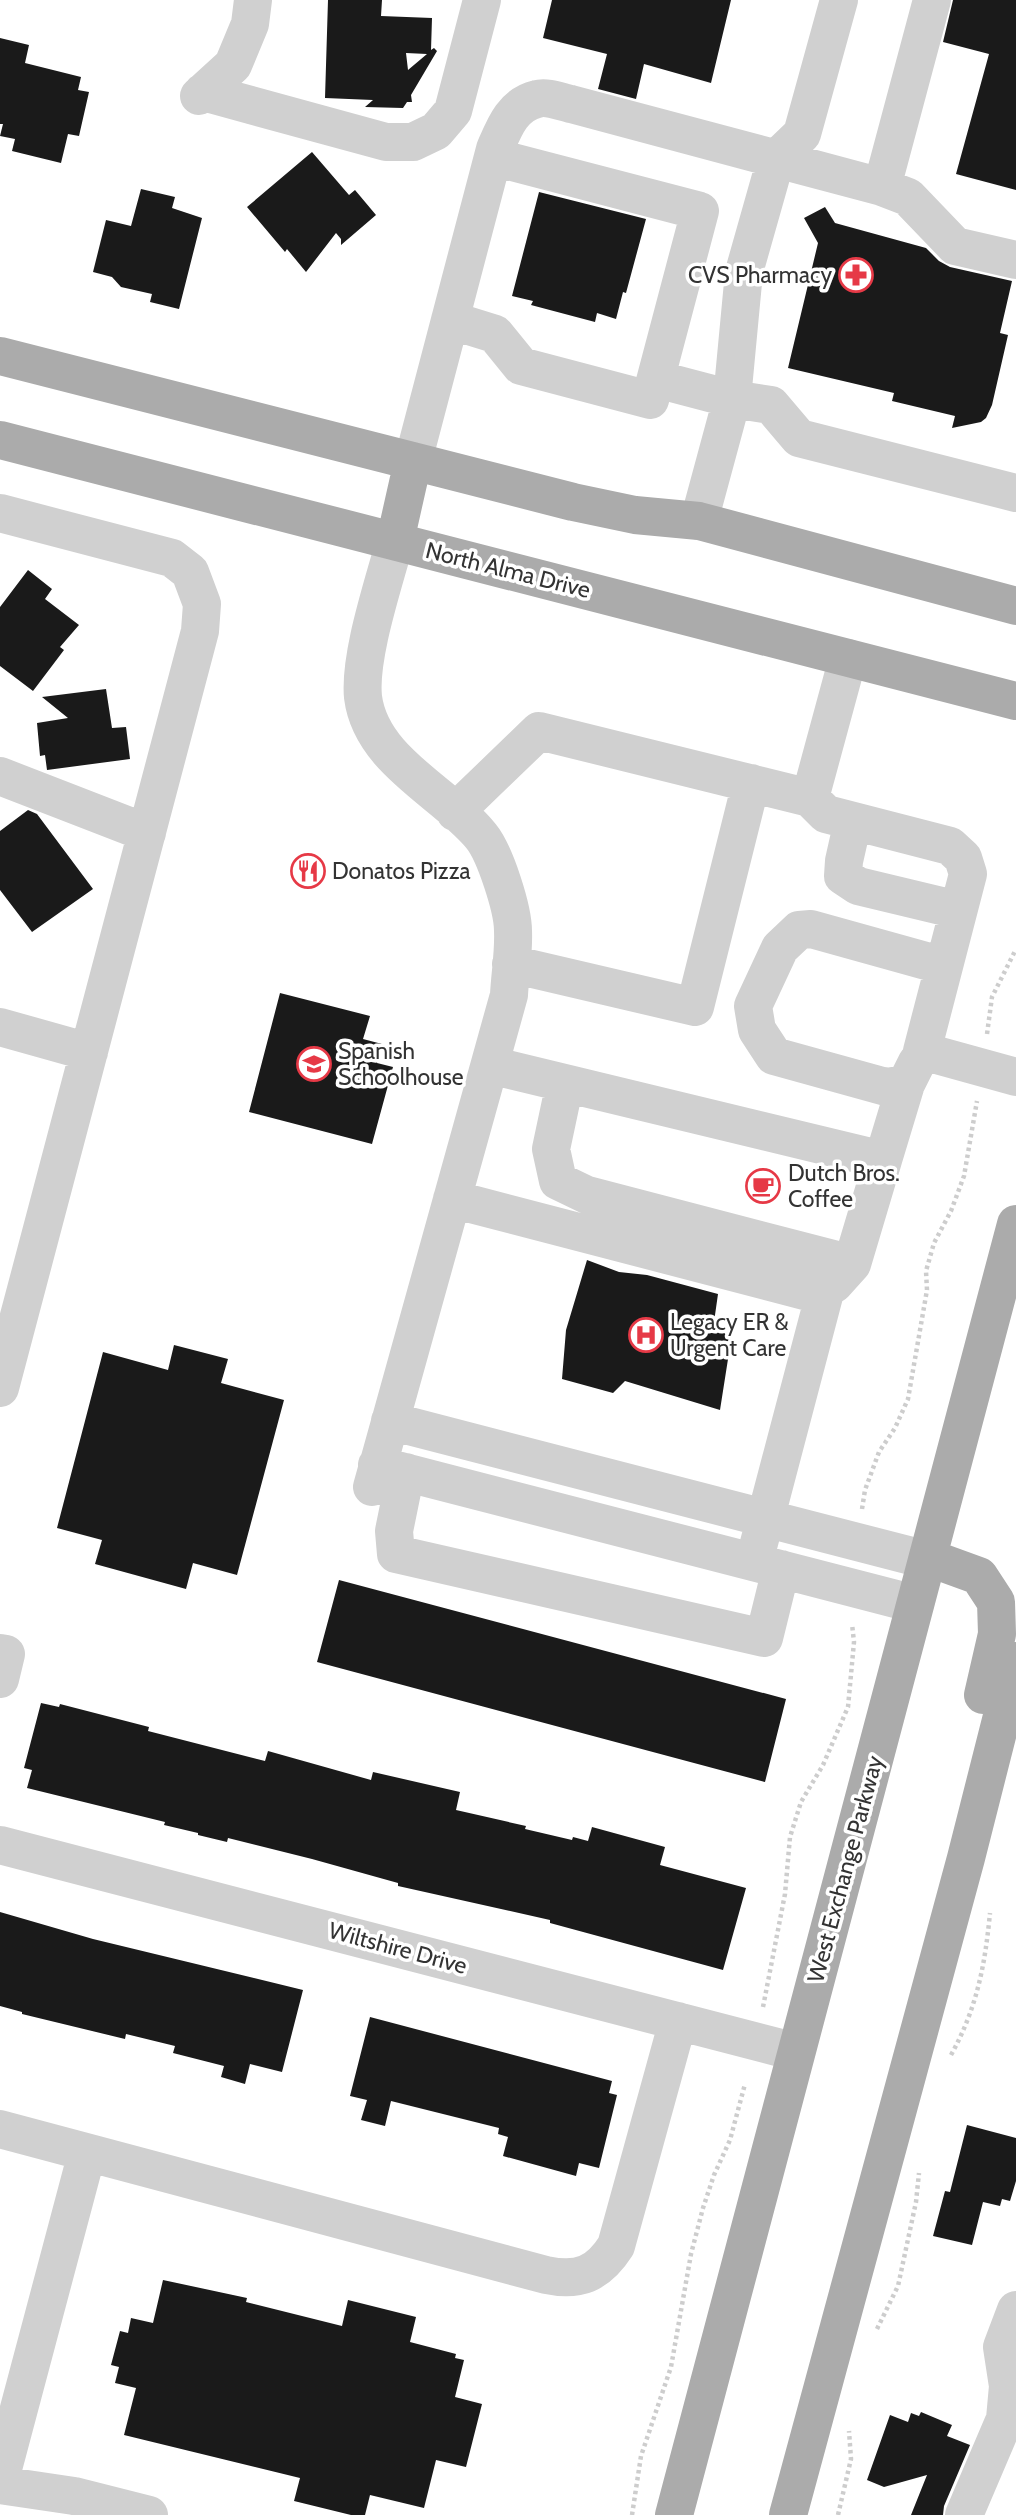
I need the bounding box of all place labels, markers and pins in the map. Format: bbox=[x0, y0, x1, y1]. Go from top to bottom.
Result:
pharmacy icon: CVS Pharmacy bbox=[837, 256, 875, 294]
place label: CVS Pharmacy bbox=[688, 261, 832, 289]
restaurant icon: Donatos Pizza bbox=[289, 852, 327, 890]
place label: Donatos Pizza bbox=[332, 857, 471, 885]
place label: Spanish Schoolhouse bbox=[338, 1037, 464, 1091]
school or university icon: Spanish Schoolhouse bbox=[295, 1045, 333, 1083]
place label: Dutch Bros. Coffee bbox=[788, 1159, 900, 1213]
cafe icon: Dutch Bros. Coffee bbox=[744, 1167, 782, 1205]
place label: Legacy ER & Urgent Care bbox=[670, 1308, 789, 1362]
hospital icon: Legacy ER & Urgent Care bbox=[627, 1316, 665, 1354]

